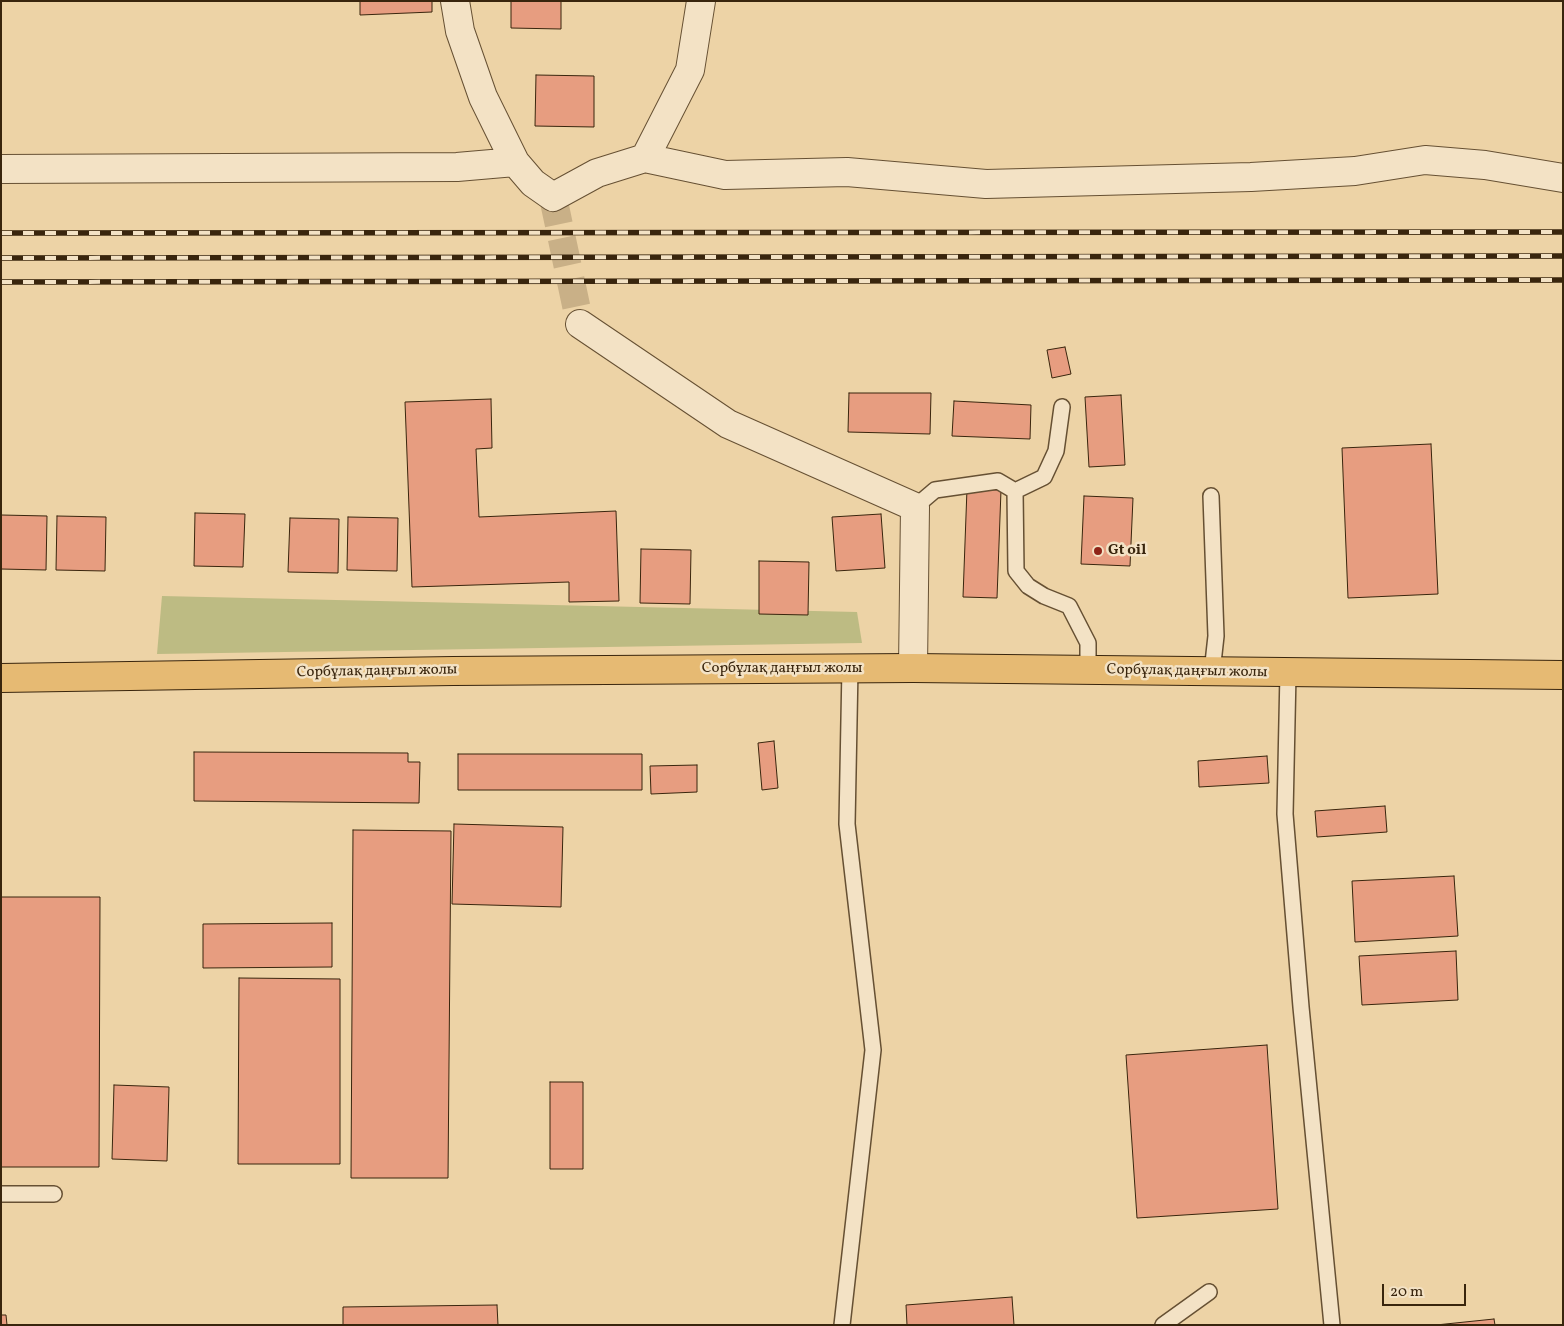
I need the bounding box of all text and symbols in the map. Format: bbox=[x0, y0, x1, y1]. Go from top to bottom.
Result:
place label: Gt oil bbox=[1108, 542, 1146, 560]
marker: Gt oil bbox=[1092, 545, 1104, 557]
street label: Сорбұлақ даңғыл жолы bbox=[702, 660, 862, 678]
street label: Сорбұлақ даңғыл жолы bbox=[296, 662, 458, 682]
street label: Сорбұлақ даңғыл жолы bbox=[1106, 662, 1268, 682]
scale bar bbox=[1384, 1274, 1468, 1306]
text: 20 m bbox=[1390, 1282, 1423, 1303]

